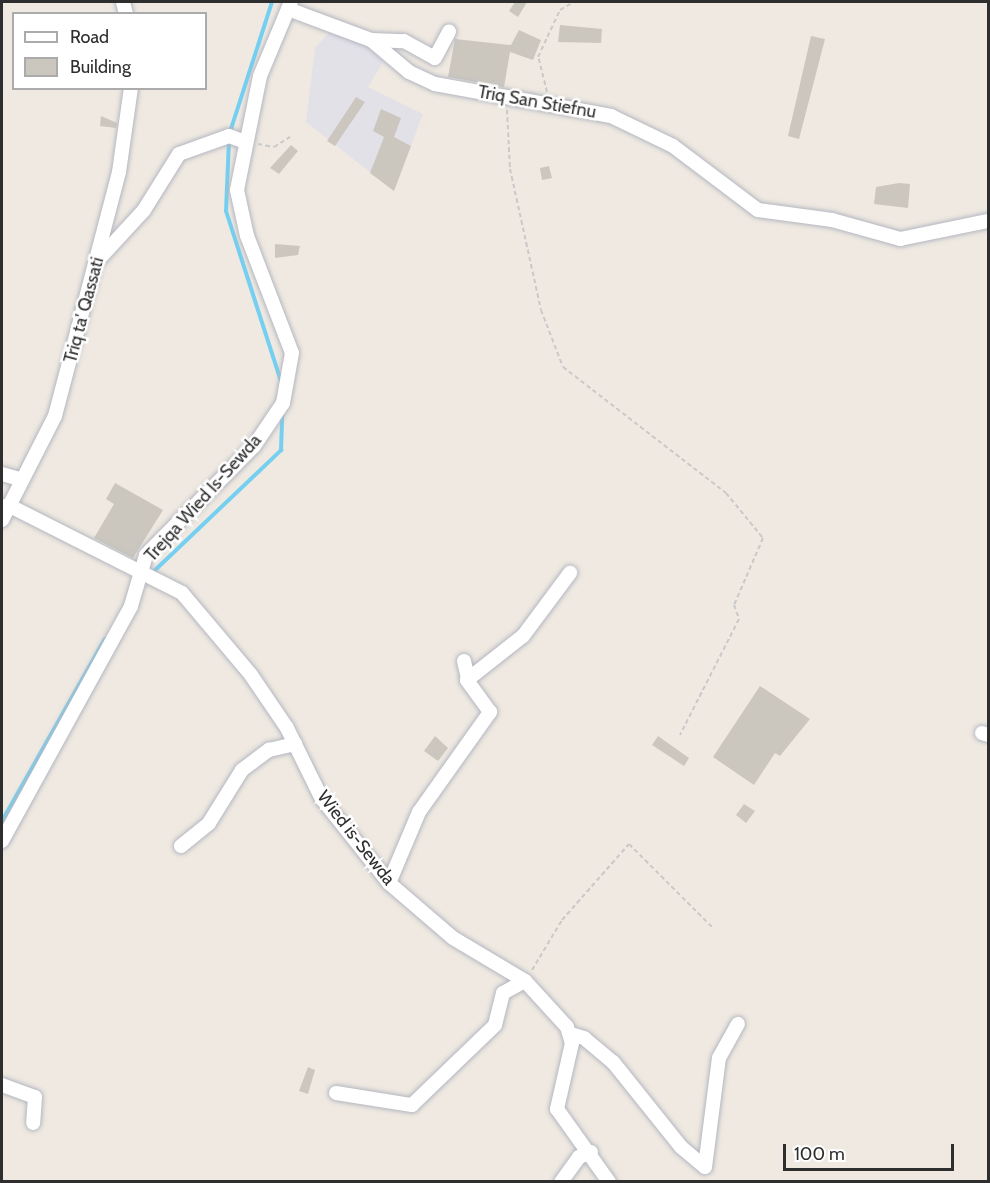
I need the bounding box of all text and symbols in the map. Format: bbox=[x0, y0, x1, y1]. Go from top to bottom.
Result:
legend bbox=[12, 12, 207, 90]
text: Road bbox=[70, 26, 109, 48]
text: Building bbox=[70, 56, 131, 78]
street label: Triq San Stiefnu bbox=[476, 81, 598, 123]
street label: Triq ta' Qassati bbox=[60, 255, 108, 365]
street label: Trejqa Wied Is-Sewda bbox=[140, 430, 266, 566]
street label: Wied is-Sewda bbox=[312, 786, 400, 890]
scale bar bbox=[786, 1132, 957, 1170]
text: 100 m bbox=[794, 1143, 845, 1165]

